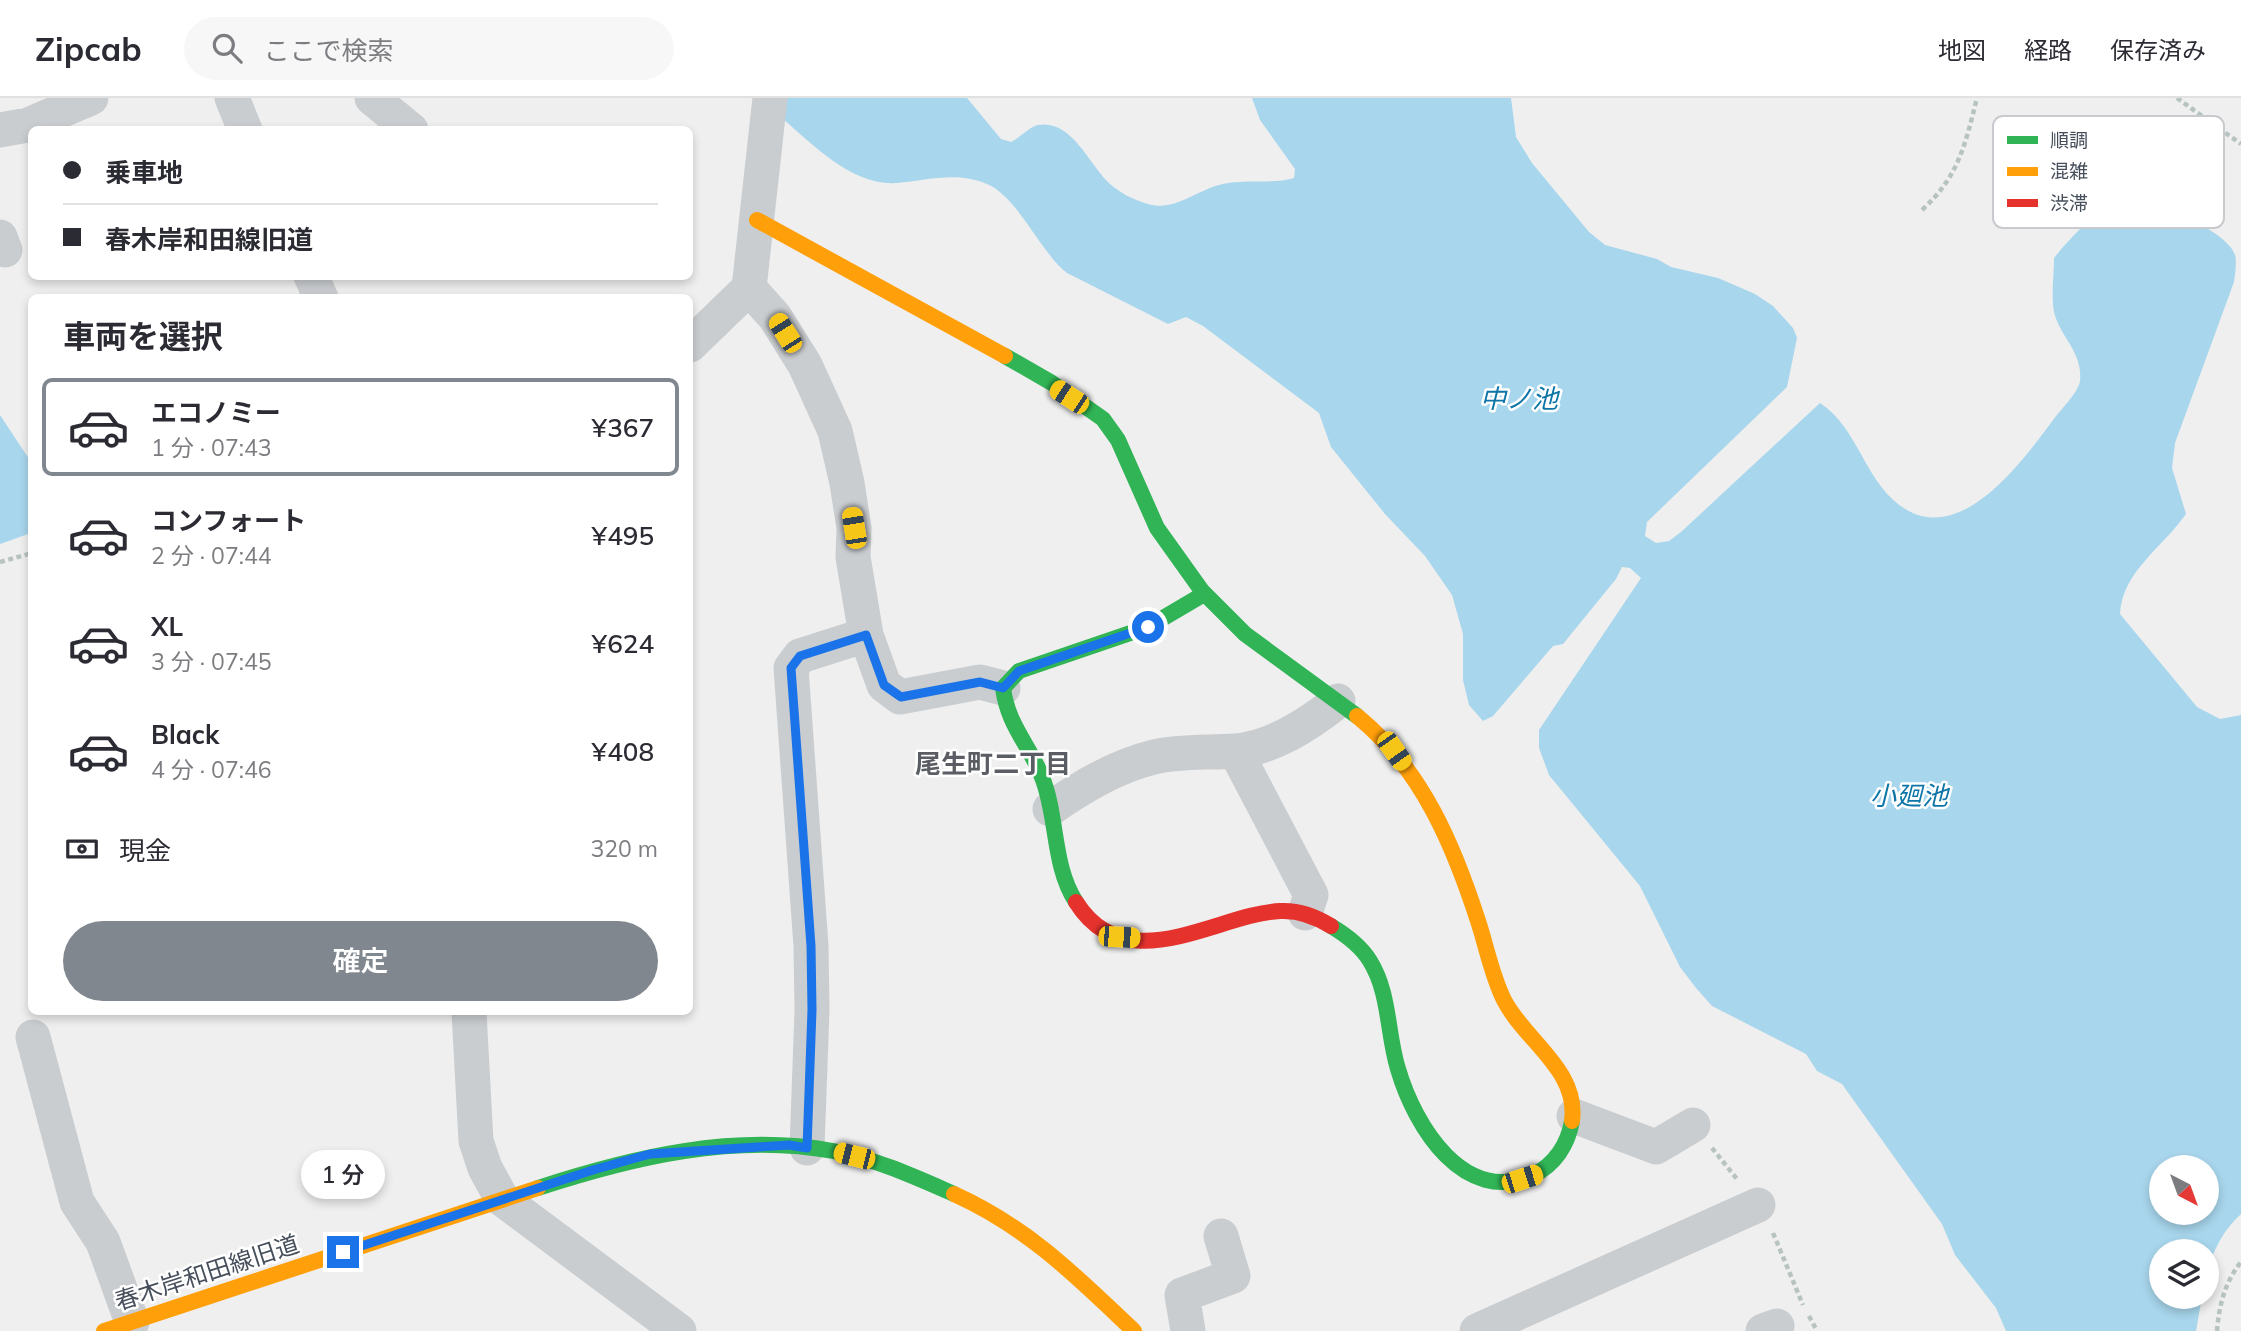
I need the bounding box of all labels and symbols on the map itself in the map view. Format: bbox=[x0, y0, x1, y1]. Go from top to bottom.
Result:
legend bbox=[1993, 116, 2224, 228]
text: 順調 bbox=[2050, 128, 2088, 152]
text: 混雑 bbox=[2050, 159, 2088, 183]
text: 渋滞 bbox=[2050, 191, 2088, 215]
car bbox=[765, 310, 806, 356]
car bbox=[1046, 377, 1093, 417]
water label: 中ノ池 bbox=[1480, 382, 1561, 415]
car bbox=[841, 506, 868, 550]
route start bbox=[1132, 611, 1164, 643]
car bbox=[1374, 728, 1415, 774]
district label: 尾生町二丁目 bbox=[915, 747, 1071, 780]
water label: 小廻池 bbox=[1870, 779, 1951, 812]
car bbox=[1098, 925, 1141, 949]
car bbox=[832, 1141, 877, 1171]
callout: 1 分 bbox=[301, 1150, 385, 1200]
north arrow bbox=[2149, 1155, 2219, 1225]
car bbox=[1499, 1163, 1546, 1195]
street label: 春木岸和田線旧道 bbox=[111, 1228, 303, 1316]
route end bbox=[327, 1236, 359, 1268]

